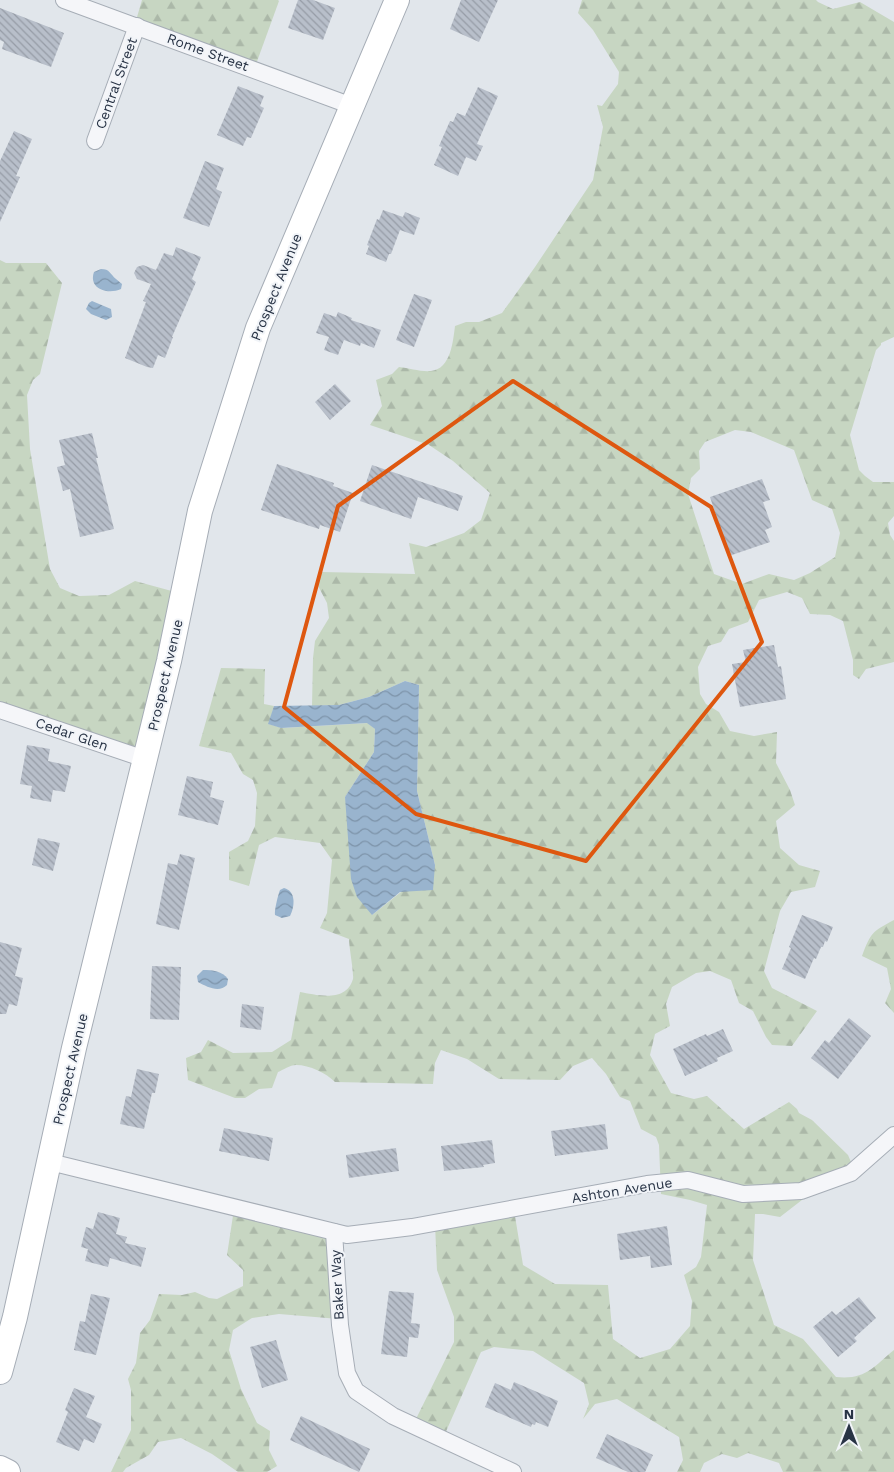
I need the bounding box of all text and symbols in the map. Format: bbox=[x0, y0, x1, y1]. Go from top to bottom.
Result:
street label: Rome Street bbox=[165, 30, 251, 74]
street label: Central Street bbox=[92, 35, 140, 131]
street label: Prospect Avenue bbox=[247, 231, 305, 343]
street label: Prospect Avenue bbox=[144, 618, 186, 732]
street label: Cedar Glen bbox=[34, 714, 110, 754]
street label: Prospect Avenue bbox=[49, 1012, 91, 1126]
street label: Ashton Avenue bbox=[570, 1174, 674, 1206]
street label: Baker Way bbox=[327, 1249, 347, 1321]
north arrow bbox=[824, 1402, 874, 1452]
text: N bbox=[844, 1406, 854, 1422]

